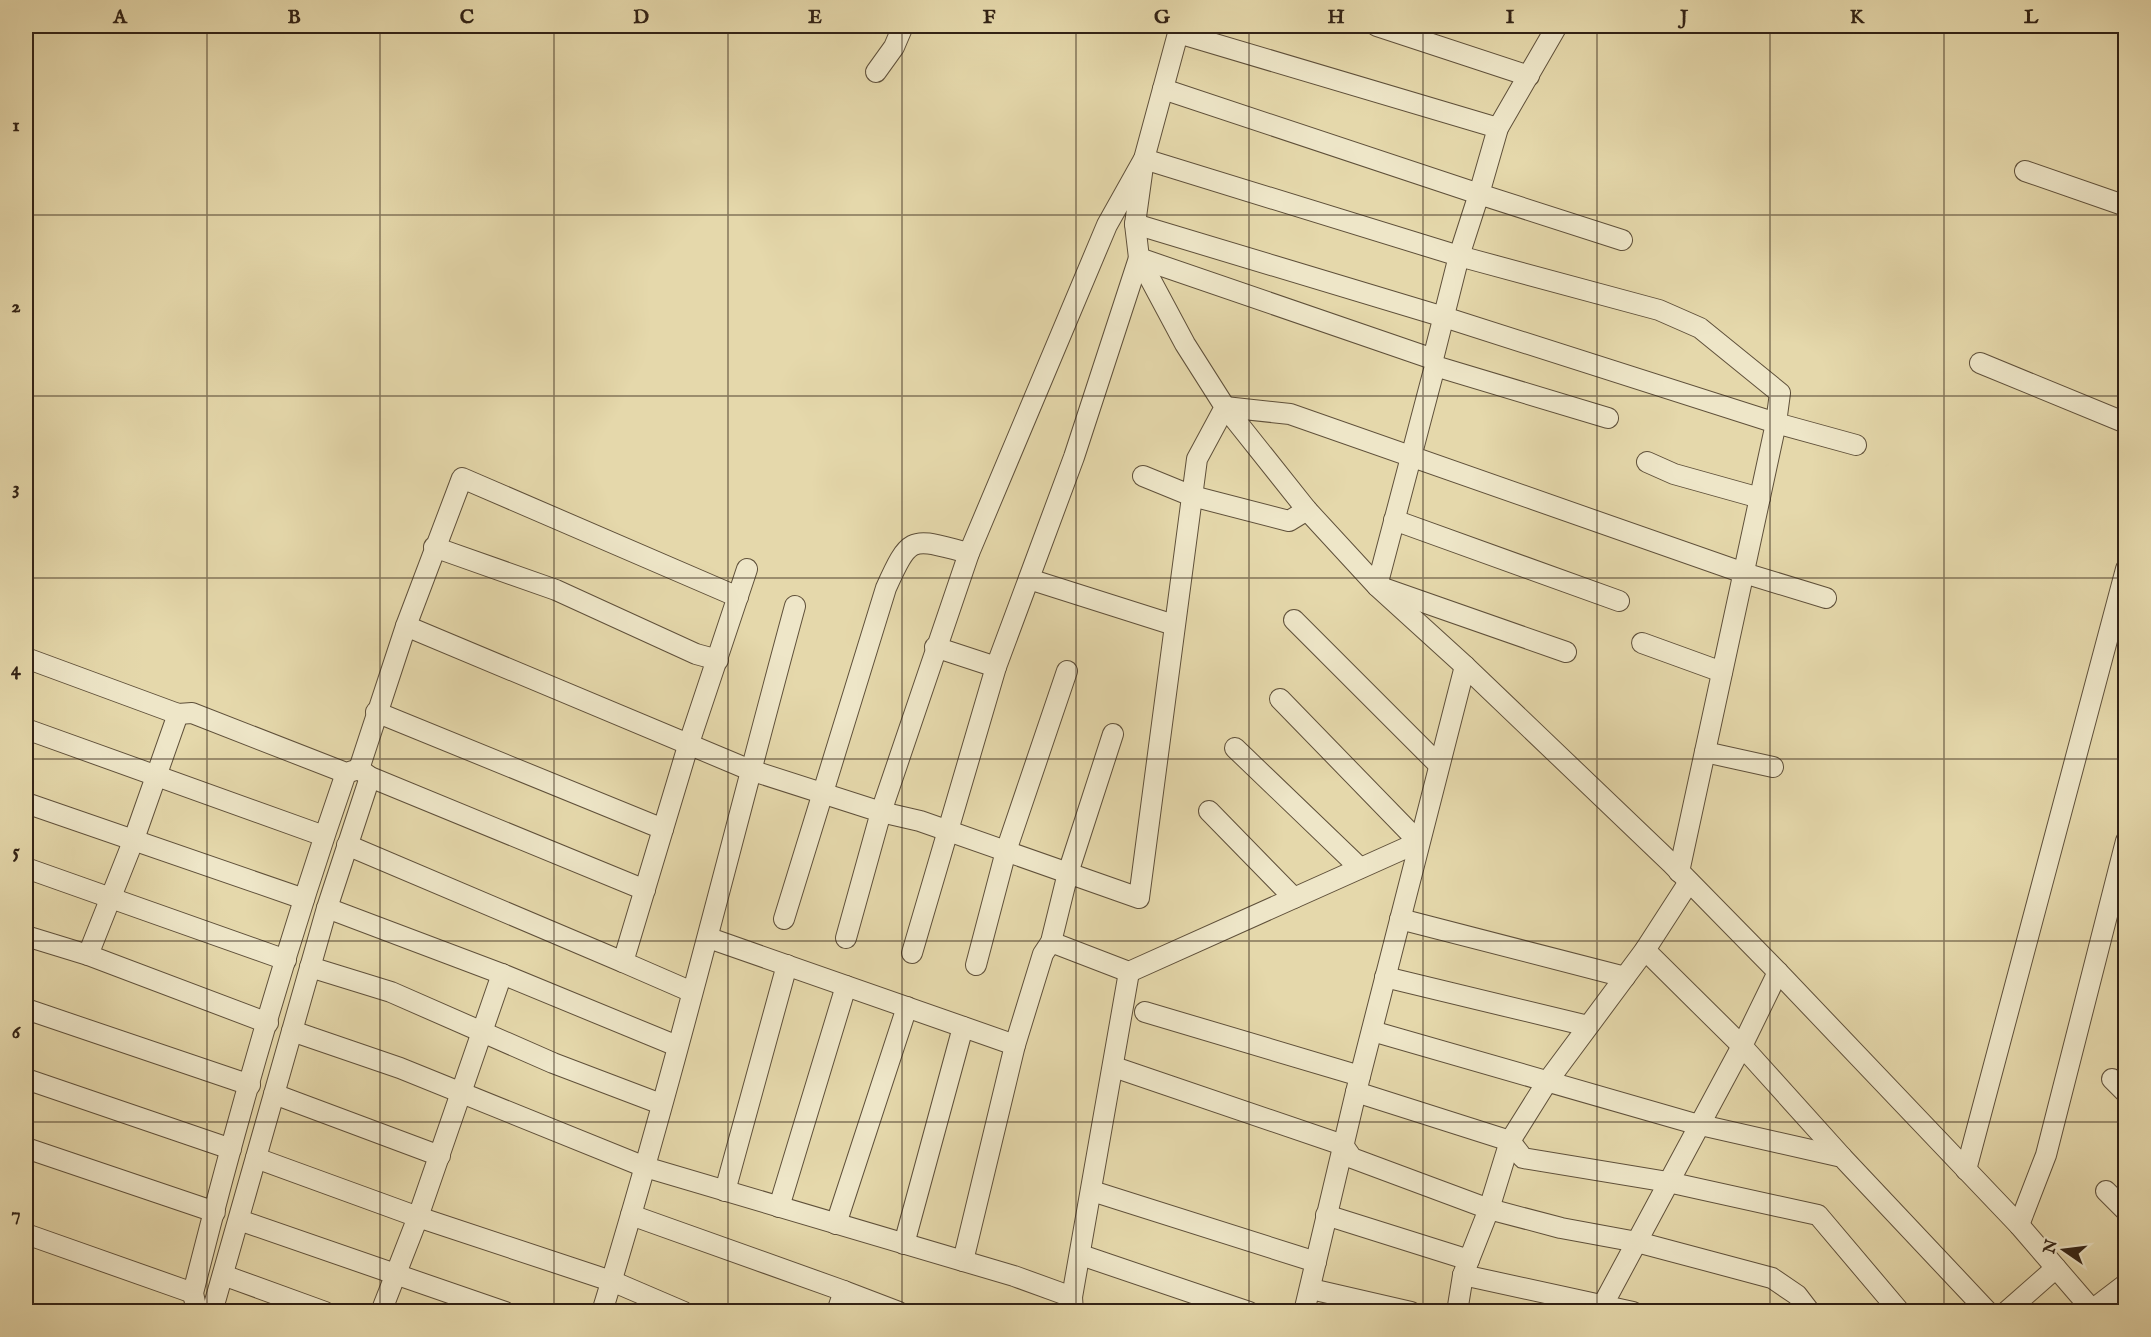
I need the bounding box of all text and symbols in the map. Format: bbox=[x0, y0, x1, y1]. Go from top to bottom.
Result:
text: A bbox=[112, 5, 128, 30]
text: B bbox=[287, 5, 301, 30]
text: C bbox=[460, 5, 474, 30]
text: D bbox=[633, 5, 649, 30]
text: E bbox=[808, 5, 822, 30]
text: F bbox=[983, 5, 996, 30]
text: G bbox=[1154, 5, 1171, 30]
text: H bbox=[1327, 5, 1345, 30]
text: I bbox=[1506, 5, 1515, 30]
text: J bbox=[1677, 5, 1689, 30]
text: K bbox=[1850, 5, 1866, 30]
text: L bbox=[2024, 5, 2039, 30]
text: 1 bbox=[12, 113, 20, 138]
text: 2 bbox=[11, 294, 21, 319]
text: 3 bbox=[12, 476, 20, 501]
text: 4 bbox=[11, 657, 22, 682]
text: 5 bbox=[12, 839, 20, 864]
text: 6 bbox=[12, 1020, 22, 1045]
text: 7 bbox=[11, 1202, 21, 1227]
north arrow bbox=[2034, 1220, 2094, 1280]
text: N bbox=[2040, 1238, 2063, 1257]

